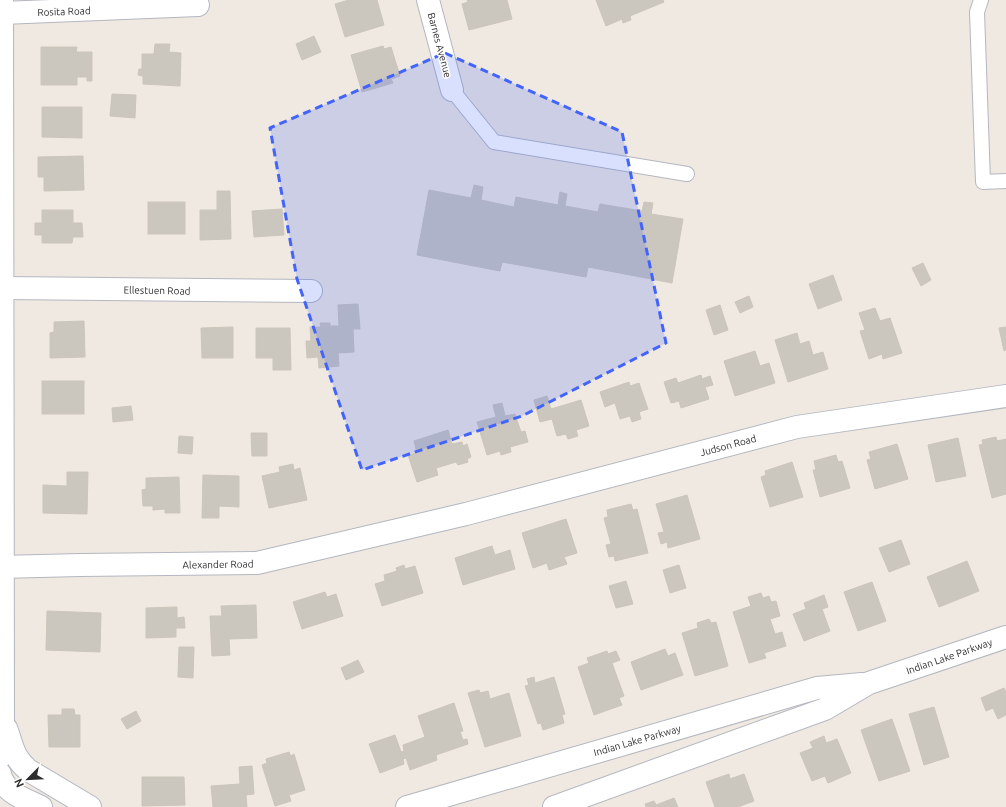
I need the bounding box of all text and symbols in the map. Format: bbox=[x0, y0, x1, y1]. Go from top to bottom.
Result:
street label: Rosita Road bbox=[37, 5, 91, 18]
street label: Barnes Avenue bbox=[426, 11, 453, 79]
street label: Ellestuen Road bbox=[123, 284, 191, 297]
street label: Judson Road bbox=[699, 433, 758, 458]
street label: Alexander Road bbox=[182, 558, 254, 571]
street label: Indian Lake Parkway bbox=[905, 637, 994, 676]
street label: Indian Lake Parkway bbox=[592, 723, 682, 758]
north arrow bbox=[8, 759, 48, 799]
text: N bbox=[12, 777, 26, 789]

